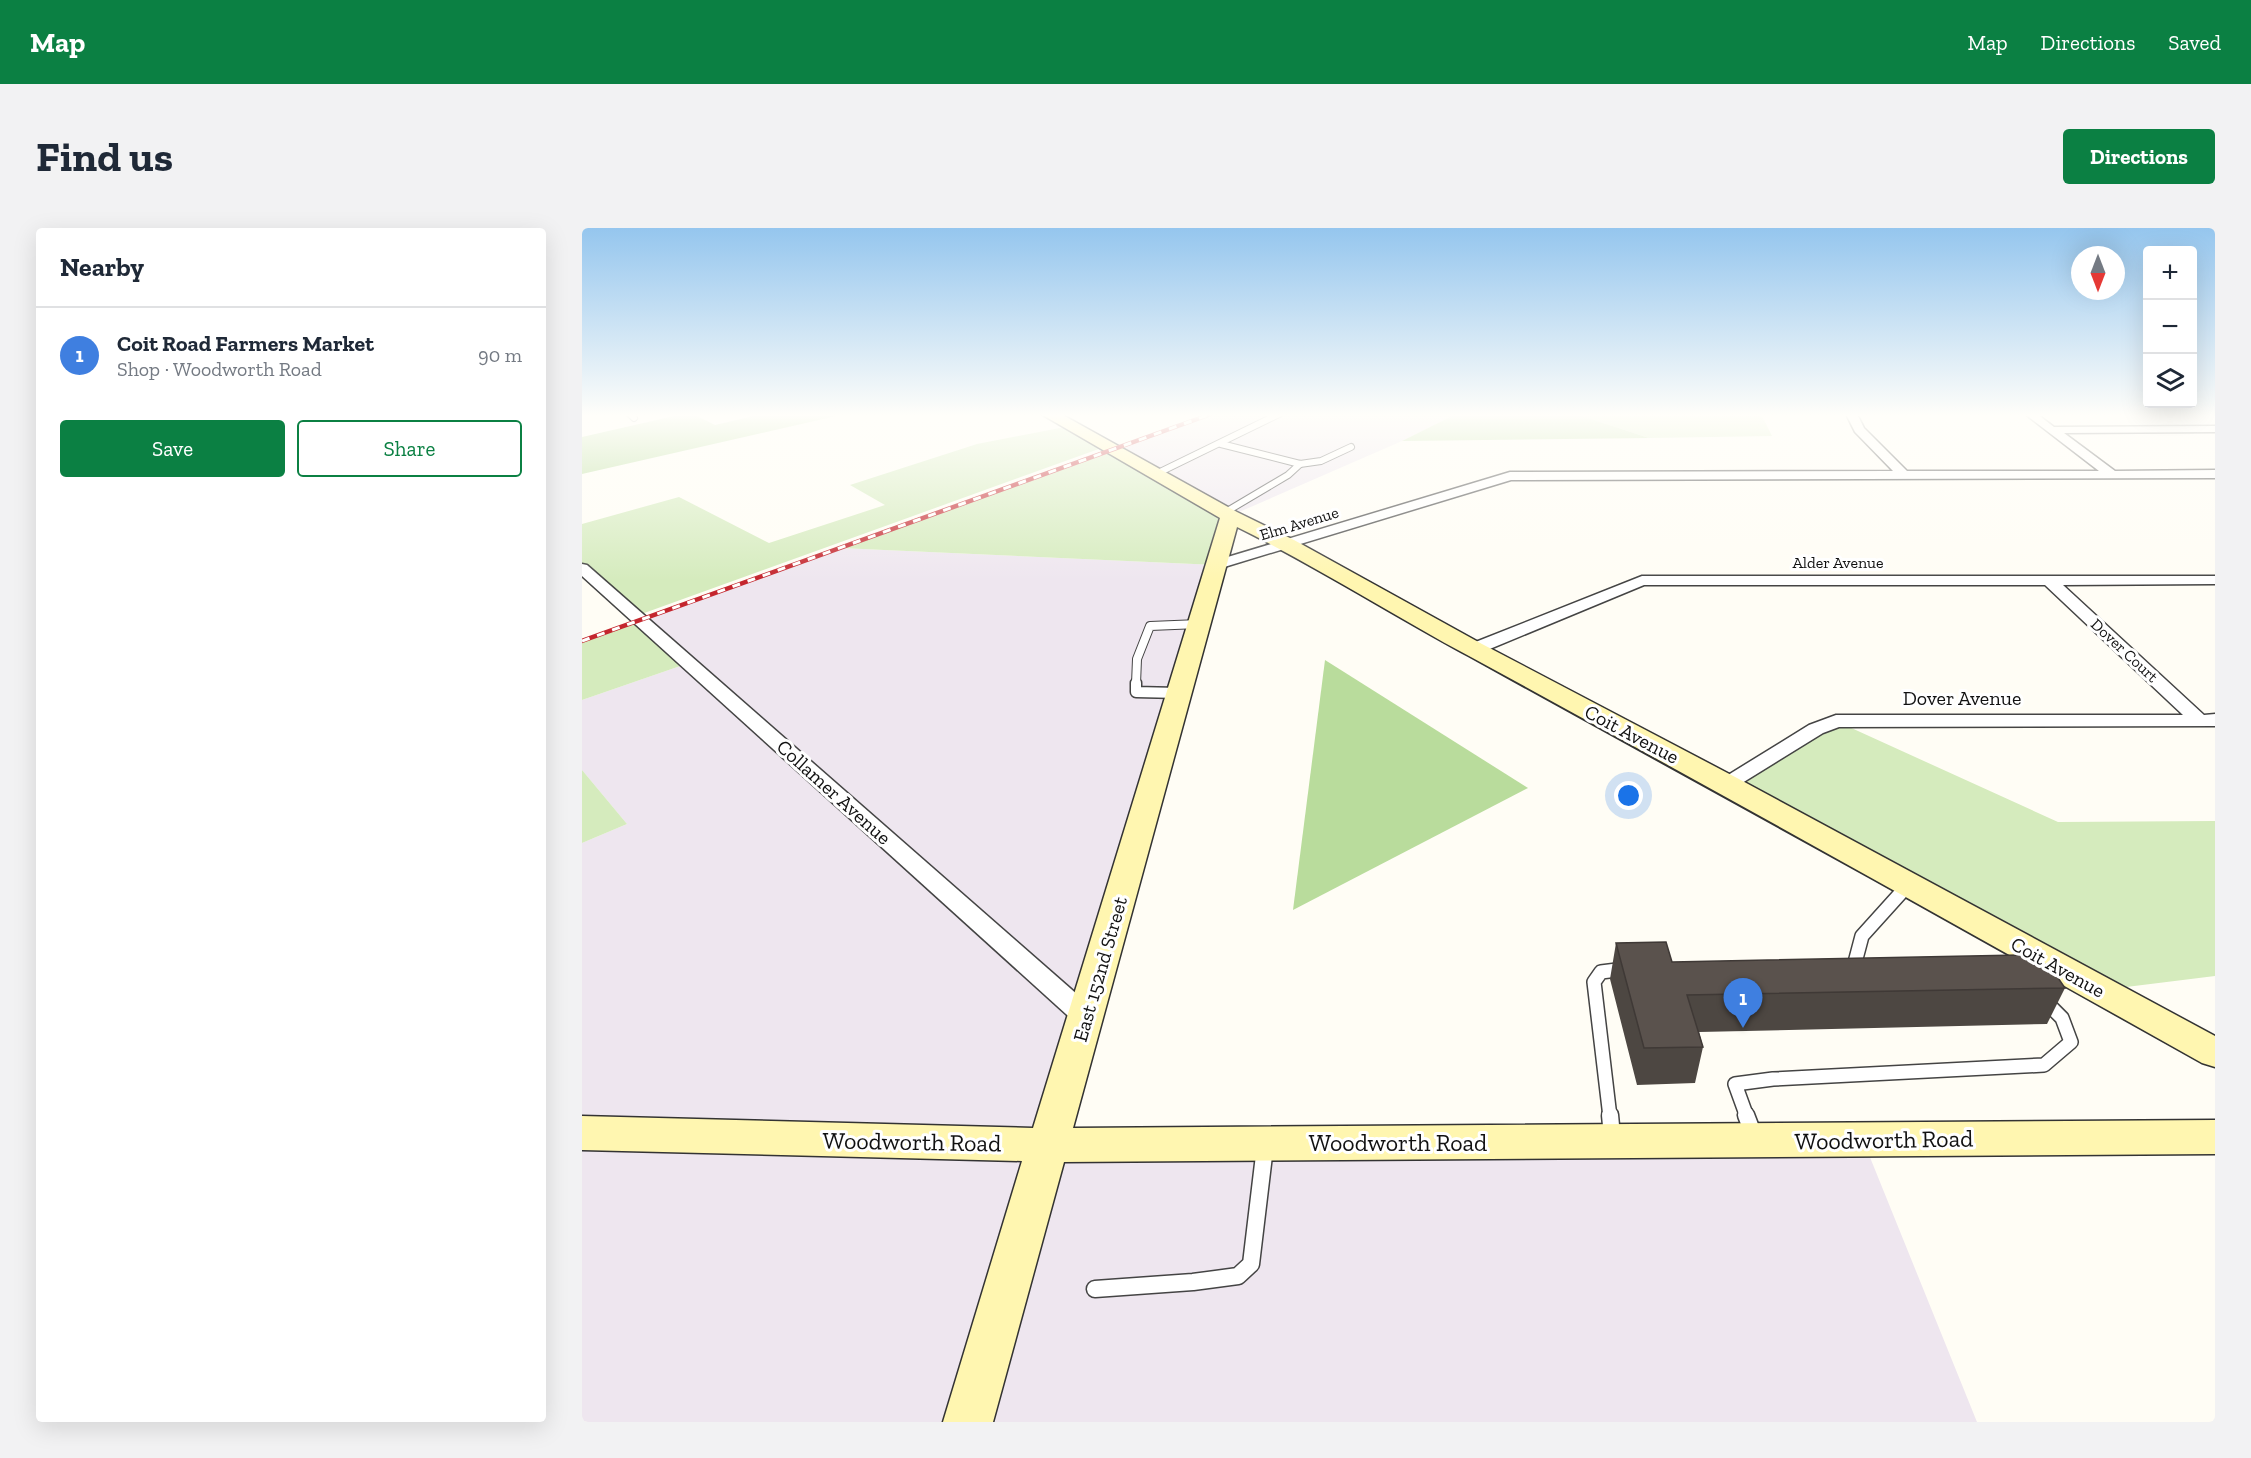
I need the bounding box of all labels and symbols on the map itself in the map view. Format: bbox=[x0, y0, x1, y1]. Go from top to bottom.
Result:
north arrow bbox=[2071, 246, 2125, 300]
street label: Elm Avenue bbox=[1257, 503, 1341, 544]
street label: Alder Avenue bbox=[1792, 553, 1884, 572]
street label: Dover Court bbox=[2087, 614, 2162, 686]
street label: Dover Avenue bbox=[1903, 686, 2021, 710]
street label: Coit Avenue bbox=[1581, 699, 1683, 769]
street label: Collamer Avenue bbox=[772, 734, 896, 850]
your location bbox=[1614, 781, 1643, 810]
street label: East 152nd Street bbox=[1068, 893, 1132, 1044]
street label: Coit Avenue bbox=[2007, 931, 2109, 1003]
pin: 1 bbox=[1724, 978, 1762, 1028]
street label: Woodworth Road bbox=[1794, 1123, 1974, 1156]
street label: Woodworth Road bbox=[822, 1125, 1002, 1158]
street label: Woodworth Road bbox=[1309, 1128, 1487, 1157]

